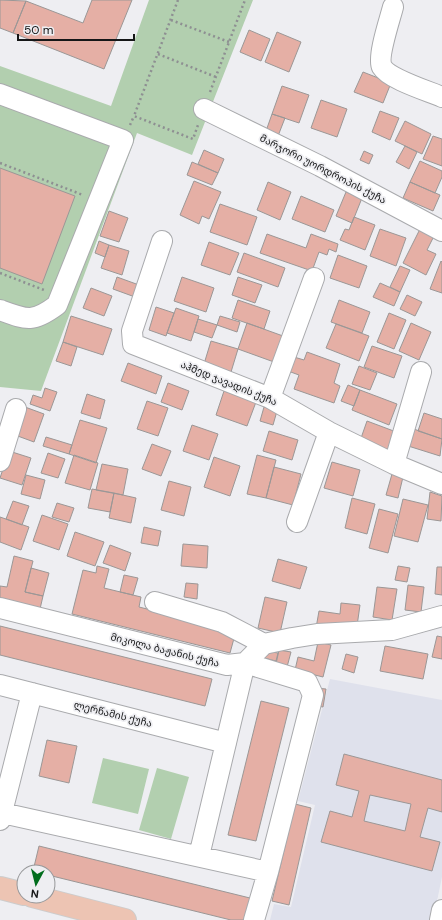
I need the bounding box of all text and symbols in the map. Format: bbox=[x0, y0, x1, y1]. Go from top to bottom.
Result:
scale bar bbox=[18, 16, 134, 42]
text: 50 m bbox=[24, 22, 53, 38]
street label: მარჯორი უორდროპის ქუჩა bbox=[258, 131, 388, 207]
street label: აჰმედ ჯავადის ქუჩა bbox=[179, 358, 279, 408]
street label: მიკოლა ბაჟანის ქუჩა bbox=[109, 630, 221, 670]
street label: ლერწამის ქუჩა bbox=[73, 698, 153, 730]
north arrow bbox=[16, 864, 56, 904]
text: N bbox=[30, 886, 40, 901]

